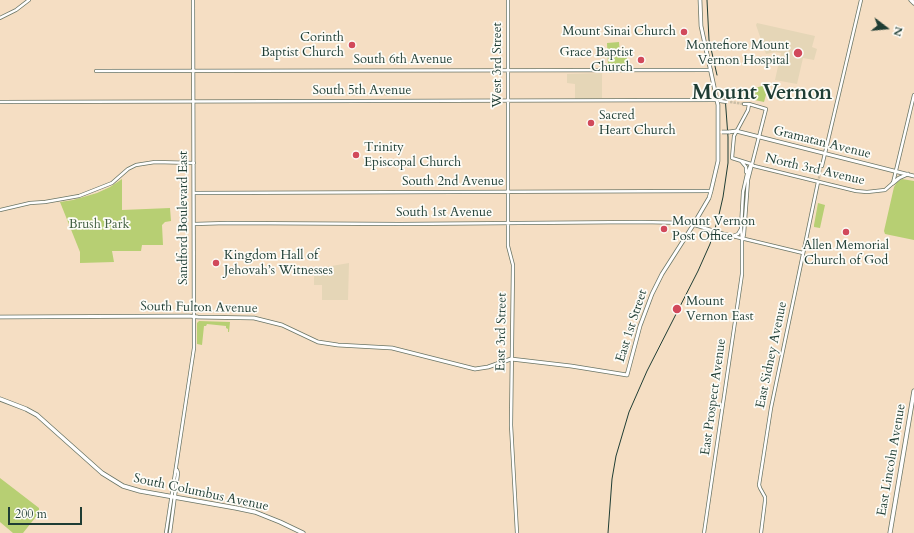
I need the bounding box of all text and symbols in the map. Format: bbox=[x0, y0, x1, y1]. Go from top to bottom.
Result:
north arrow bbox=[866, 8, 906, 48]
street label: West 3rd Street bbox=[490, 22, 506, 108]
place label: Mount Sinai Church bbox=[562, 24, 676, 40]
text: N bbox=[889, 25, 907, 38]
marker: Mount Sinai Church bbox=[679, 27, 689, 37]
place label: Corinth Baptist Church bbox=[261, 30, 344, 61]
place label: Montefiore Mount Vernon Hospital bbox=[686, 38, 789, 69]
marker: Corinth Baptist Church bbox=[347, 40, 357, 50]
place label: Grace Baptist Church bbox=[559, 45, 633, 76]
marker: Montefiore Mount Vernon Hospital bbox=[792, 47, 804, 59]
street label: South 6th Avenue bbox=[354, 52, 452, 68]
marker: Grace Baptist Church bbox=[636, 55, 646, 65]
district label: Mount Vernon bbox=[692, 81, 832, 107]
street label: South 5th Avenue bbox=[313, 83, 411, 99]
place label: Sacred Heart Church bbox=[599, 108, 676, 139]
marker: Sacred Heart Church bbox=[586, 118, 596, 128]
street label: Gramatan Avenue bbox=[772, 123, 872, 163]
place label: Trinity Episcopal Church bbox=[364, 140, 461, 171]
marker: Trinity Episcopal Church bbox=[351, 150, 361, 160]
street label: Sandford Boulevard East bbox=[176, 151, 192, 285]
street label: North 3rd Avenue bbox=[764, 151, 866, 189]
street label: South 2nd Avenue bbox=[402, 174, 504, 190]
street label: South 1st Avenue bbox=[396, 205, 492, 221]
place label: Mount Vernon Post Office bbox=[672, 214, 755, 245]
park label: Brush Park bbox=[69, 217, 129, 233]
marker: Mount Vernon Post Office bbox=[659, 224, 669, 234]
marker: Allen Memorial Church of God bbox=[841, 227, 851, 237]
place label: Allen Memorial Church of God bbox=[803, 238, 889, 269]
place label: Kingdom Hall of Jehovah’s Witnesses bbox=[224, 248, 333, 279]
marker: Kingdom Hall of Jehovah’s Witnesses bbox=[211, 258, 221, 268]
street label: East 1st Street bbox=[613, 288, 651, 364]
street label: East 3rd Street bbox=[494, 293, 510, 371]
place label: Mount Vernon East bbox=[686, 294, 754, 325]
street label: South Fulton Avenue bbox=[140, 299, 258, 317]
street label: East Sidney Avenue bbox=[753, 300, 791, 410]
marker: Mount Vernon East bbox=[671, 303, 683, 315]
street label: East Prospect Avenue bbox=[698, 338, 730, 456]
street label: East Lincoln Avenue bbox=[874, 403, 910, 517]
street label: South Columbus Avenue bbox=[132, 471, 270, 515]
scale bar bbox=[10, 499, 84, 525]
text: 200 m bbox=[15, 506, 47, 522]

